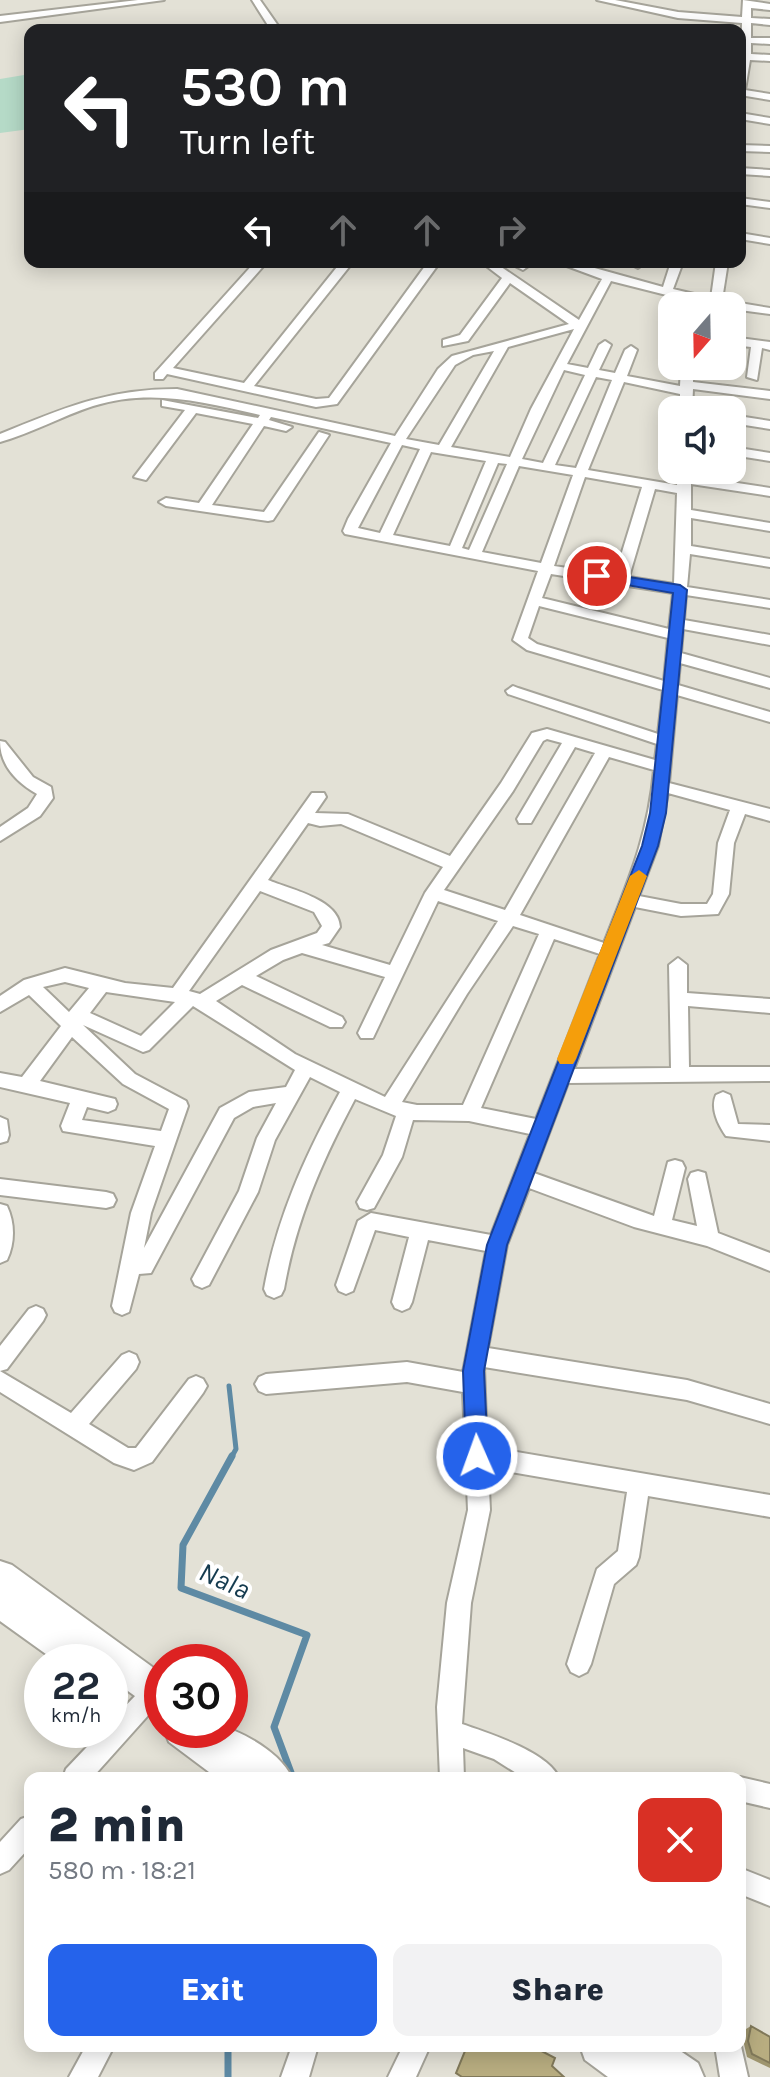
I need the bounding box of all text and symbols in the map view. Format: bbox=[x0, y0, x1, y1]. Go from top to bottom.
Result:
text: 530 m bbox=[180, 54, 350, 119]
icon: left bbox=[48, 56, 152, 160]
text: Turn left bbox=[180, 121, 315, 163]
icon: left bbox=[237, 208, 281, 252]
icon: ahead bbox=[321, 208, 365, 252]
icon: ahead bbox=[405, 208, 449, 252]
icon: right bbox=[489, 208, 533, 252]
north arrow bbox=[658, 292, 746, 380]
map controls bbox=[658, 292, 746, 484]
button: sound bbox=[658, 396, 746, 484]
pin bbox=[563, 542, 631, 610]
icon: arrive bbox=[575, 554, 619, 598]
position arrow bbox=[435, 1414, 519, 1498]
water label: Nala bbox=[194, 1555, 256, 1606]
speed limit sign: 30 bbox=[144, 1644, 248, 1748]
text: 22 bbox=[52, 1662, 100, 1709]
text: km/h bbox=[51, 1704, 101, 1727]
text: 2 min bbox=[48, 1797, 186, 1853]
button: close bbox=[638, 1798, 722, 1882]
text: 580 m · 18:21 bbox=[48, 1855, 196, 1886]
button: Exit bbox=[48, 1944, 377, 2036]
button: Share bbox=[393, 1944, 722, 2036]

